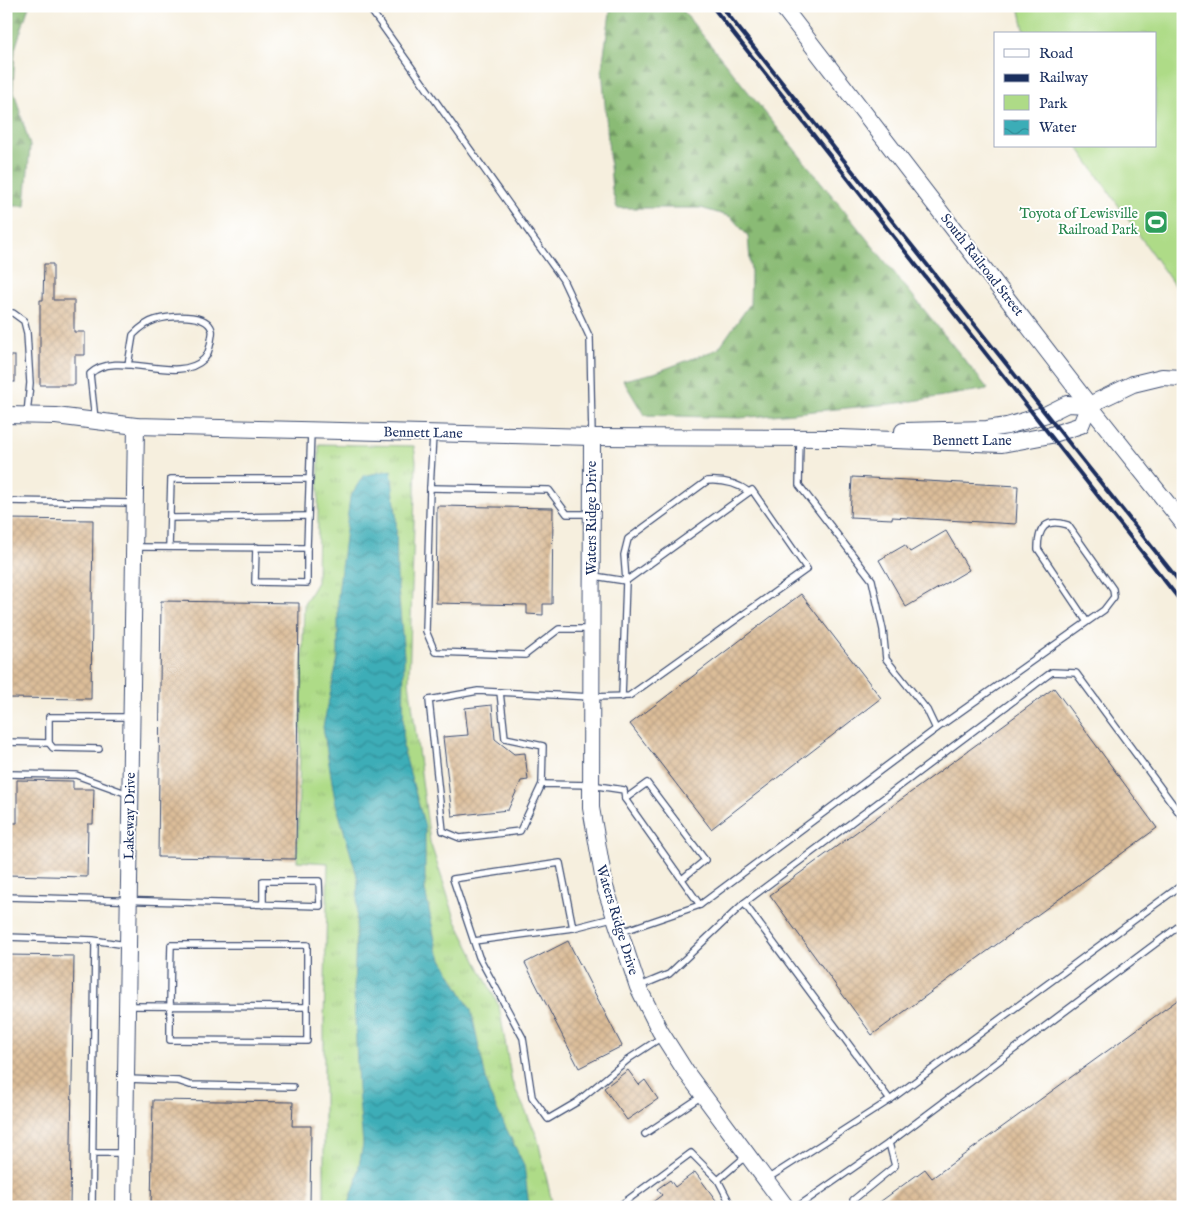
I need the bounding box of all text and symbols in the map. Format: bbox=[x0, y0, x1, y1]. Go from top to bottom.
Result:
legend bbox=[994, 32, 1156, 148]
text: Road bbox=[1039, 44, 1074, 63]
text: Railway bbox=[1039, 68, 1089, 87]
text: Park bbox=[1039, 94, 1069, 113]
text: Water bbox=[1039, 118, 1077, 137]
place label: Toyota of Lewisville Railroad Park bbox=[1020, 205, 1139, 239]
sports icon: Toyota of Lewisville Railroad Park bbox=[1143, 209, 1169, 235]
street label: South Railroad Street bbox=[936, 210, 1028, 320]
street label: Bennett Lane bbox=[383, 423, 464, 443]
street label: Bennett Lane bbox=[932, 432, 1012, 450]
street label: Waters Ridge Drive bbox=[583, 460, 601, 575]
street label: Lakeway Drive bbox=[120, 772, 140, 860]
street label: Waters Ridge Drive bbox=[592, 863, 642, 978]

